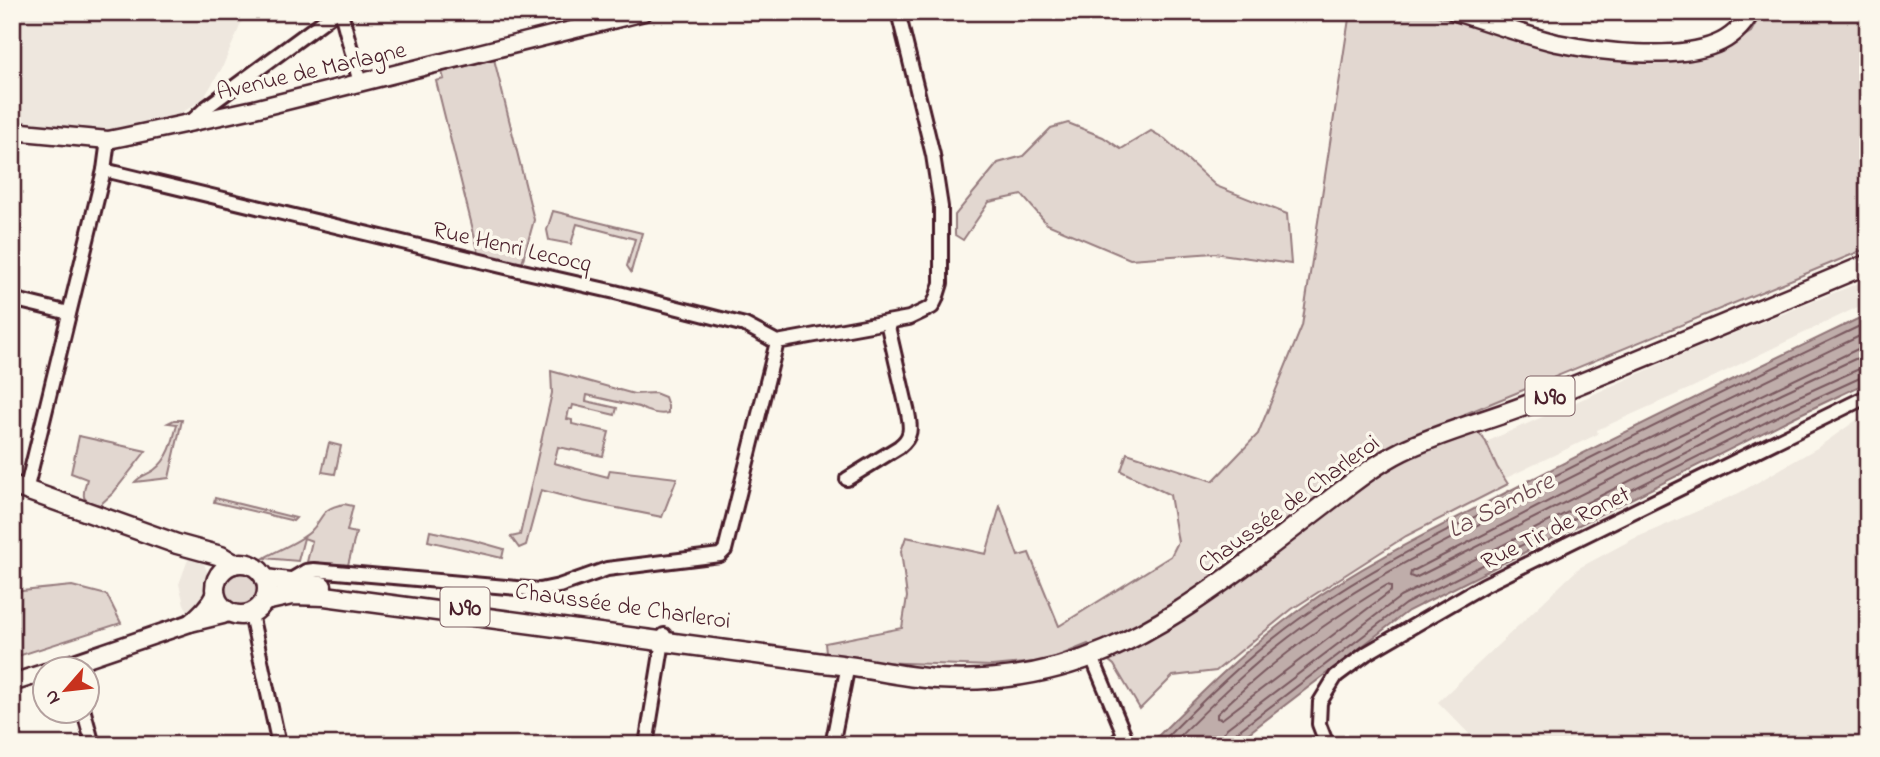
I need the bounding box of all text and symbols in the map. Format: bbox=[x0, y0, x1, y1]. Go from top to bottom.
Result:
street label: Avenue de Marlagne bbox=[213, 34, 410, 111]
street label: Rue Henri Lecocq bbox=[429, 213, 594, 284]
road number: N90 bbox=[1526, 376, 1574, 416]
street label: Chaussée de Charleroi bbox=[1191, 427, 1388, 583]
water label: La Sambre bbox=[1442, 463, 1562, 550]
street label: Rue Tir de Ronet bbox=[1476, 478, 1636, 580]
street label: Chaussée de Charleroi bbox=[513, 575, 733, 640]
road number: N90 bbox=[440, 587, 490, 626]
north arrow bbox=[32, 656, 102, 726]
text: N bbox=[38, 685, 68, 709]

